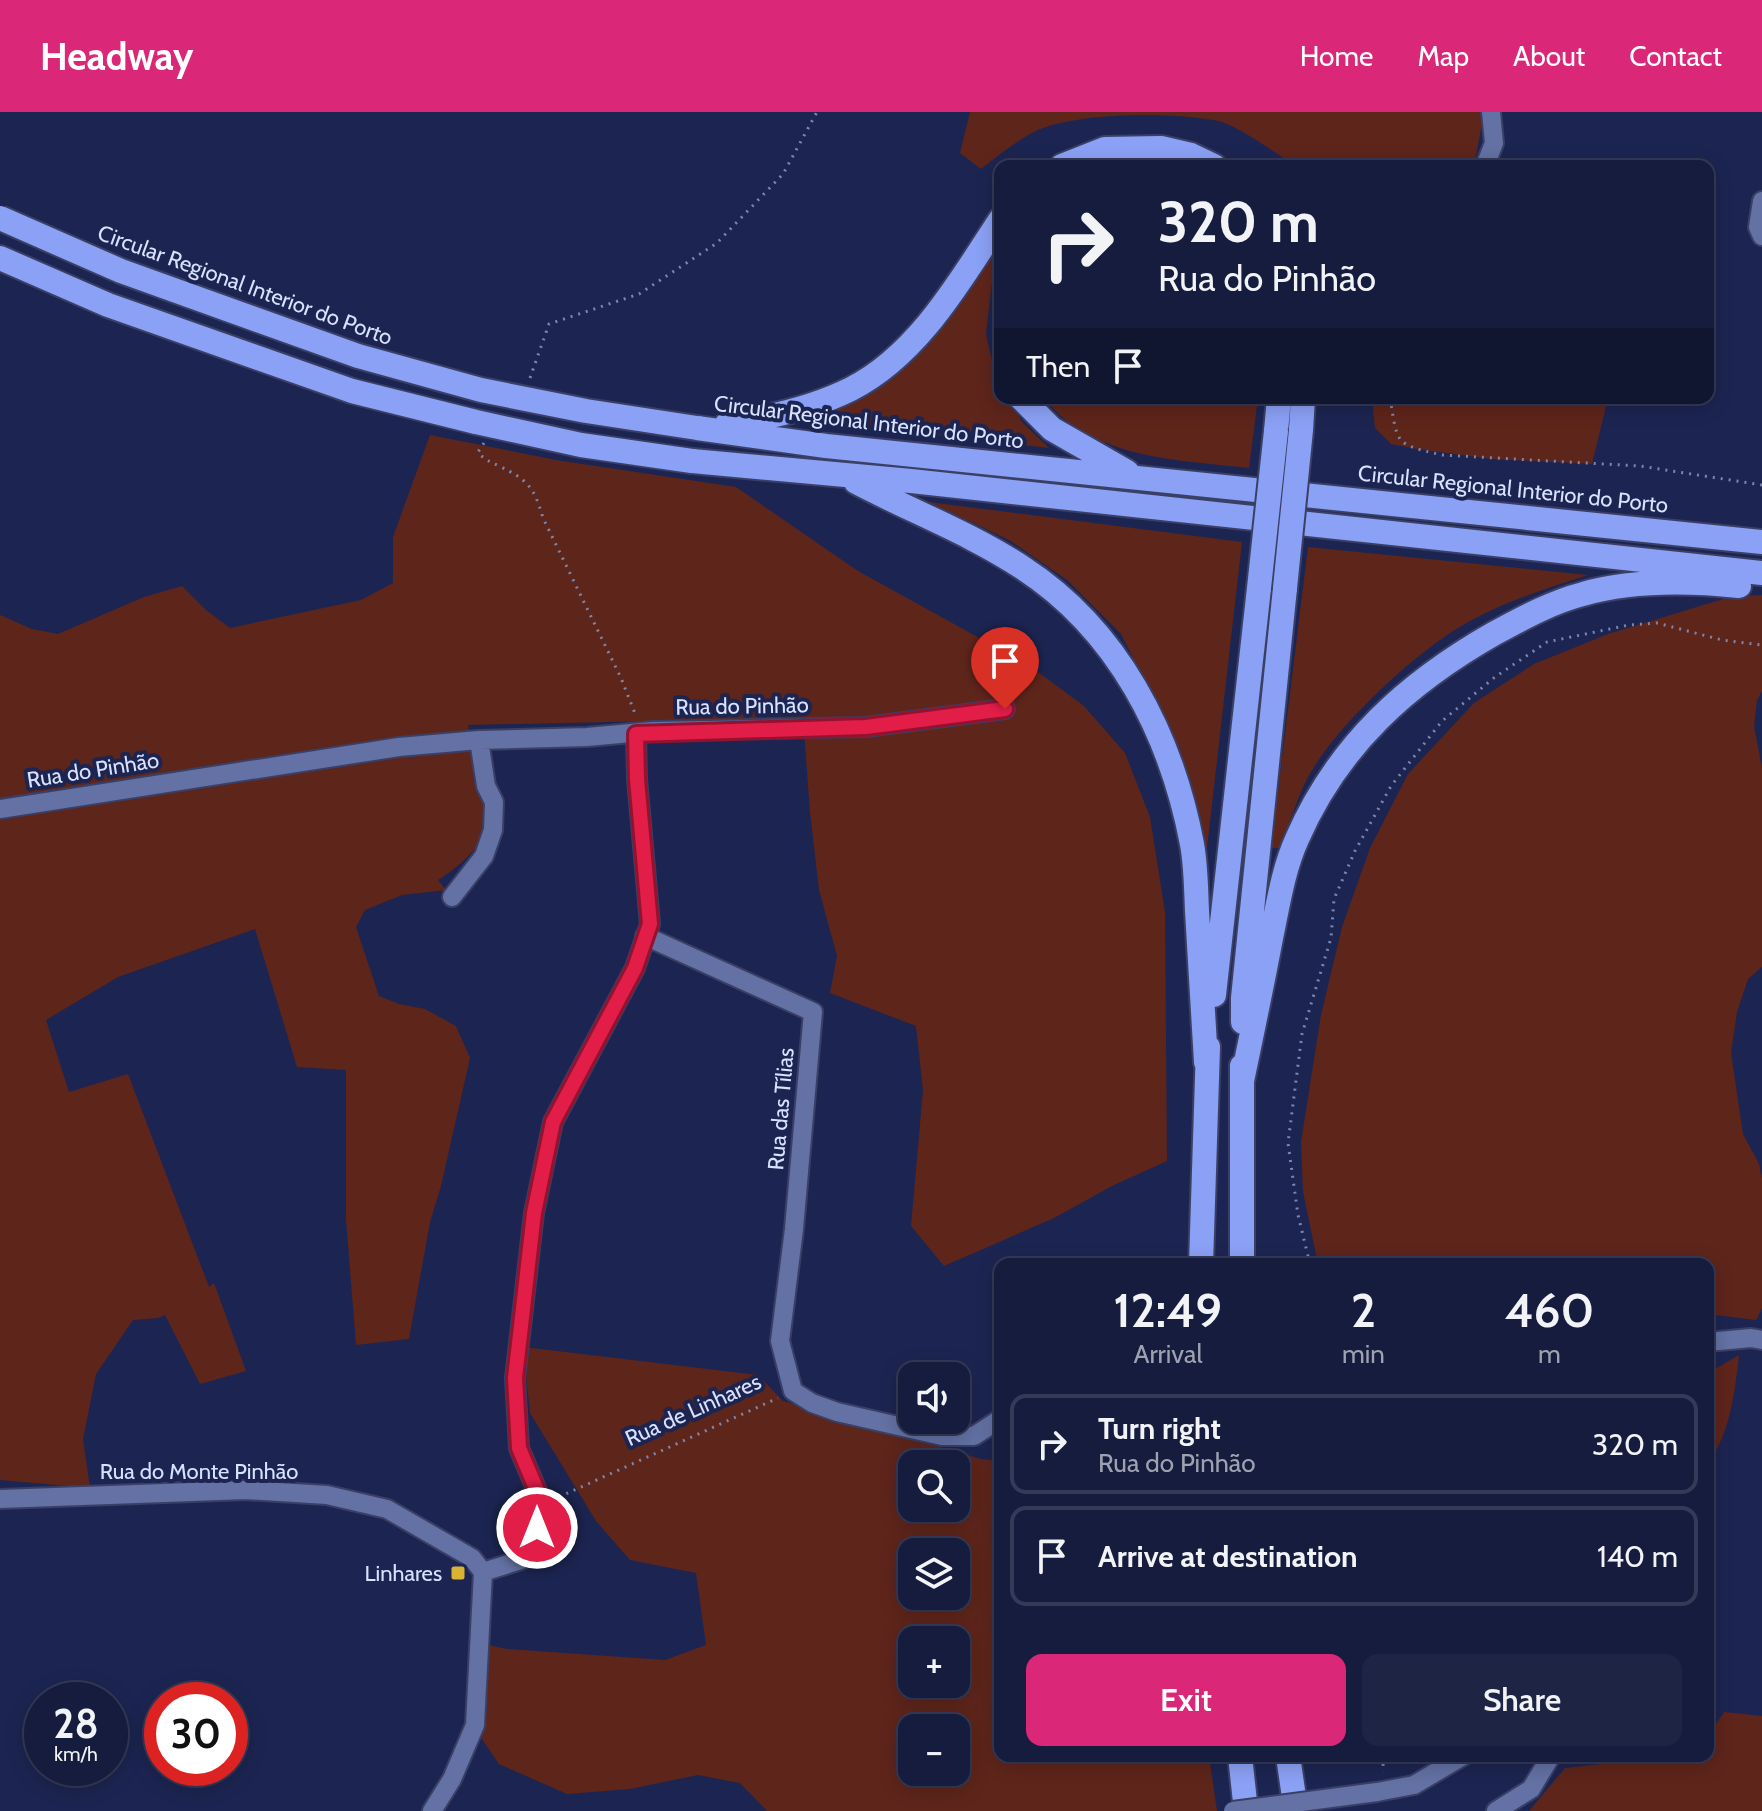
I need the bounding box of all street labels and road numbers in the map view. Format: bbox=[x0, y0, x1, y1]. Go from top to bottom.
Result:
street label: Circular Regional Interior do Porto bbox=[94, 219, 396, 351]
street label: Circular Regional Interior do Porto bbox=[713, 390, 1025, 454]
street label: Circular Regional Interior do Porto bbox=[1357, 459, 1669, 519]
street label: Rua do Pinhão bbox=[675, 691, 809, 721]
street label: Rua do Pinhão bbox=[25, 746, 161, 794]
street label: Rua das Tílias bbox=[762, 1047, 800, 1171]
street label: Rua de Linhares bbox=[621, 1368, 765, 1452]
street label: Rua do Monte Pinhão bbox=[100, 1458, 298, 1485]

